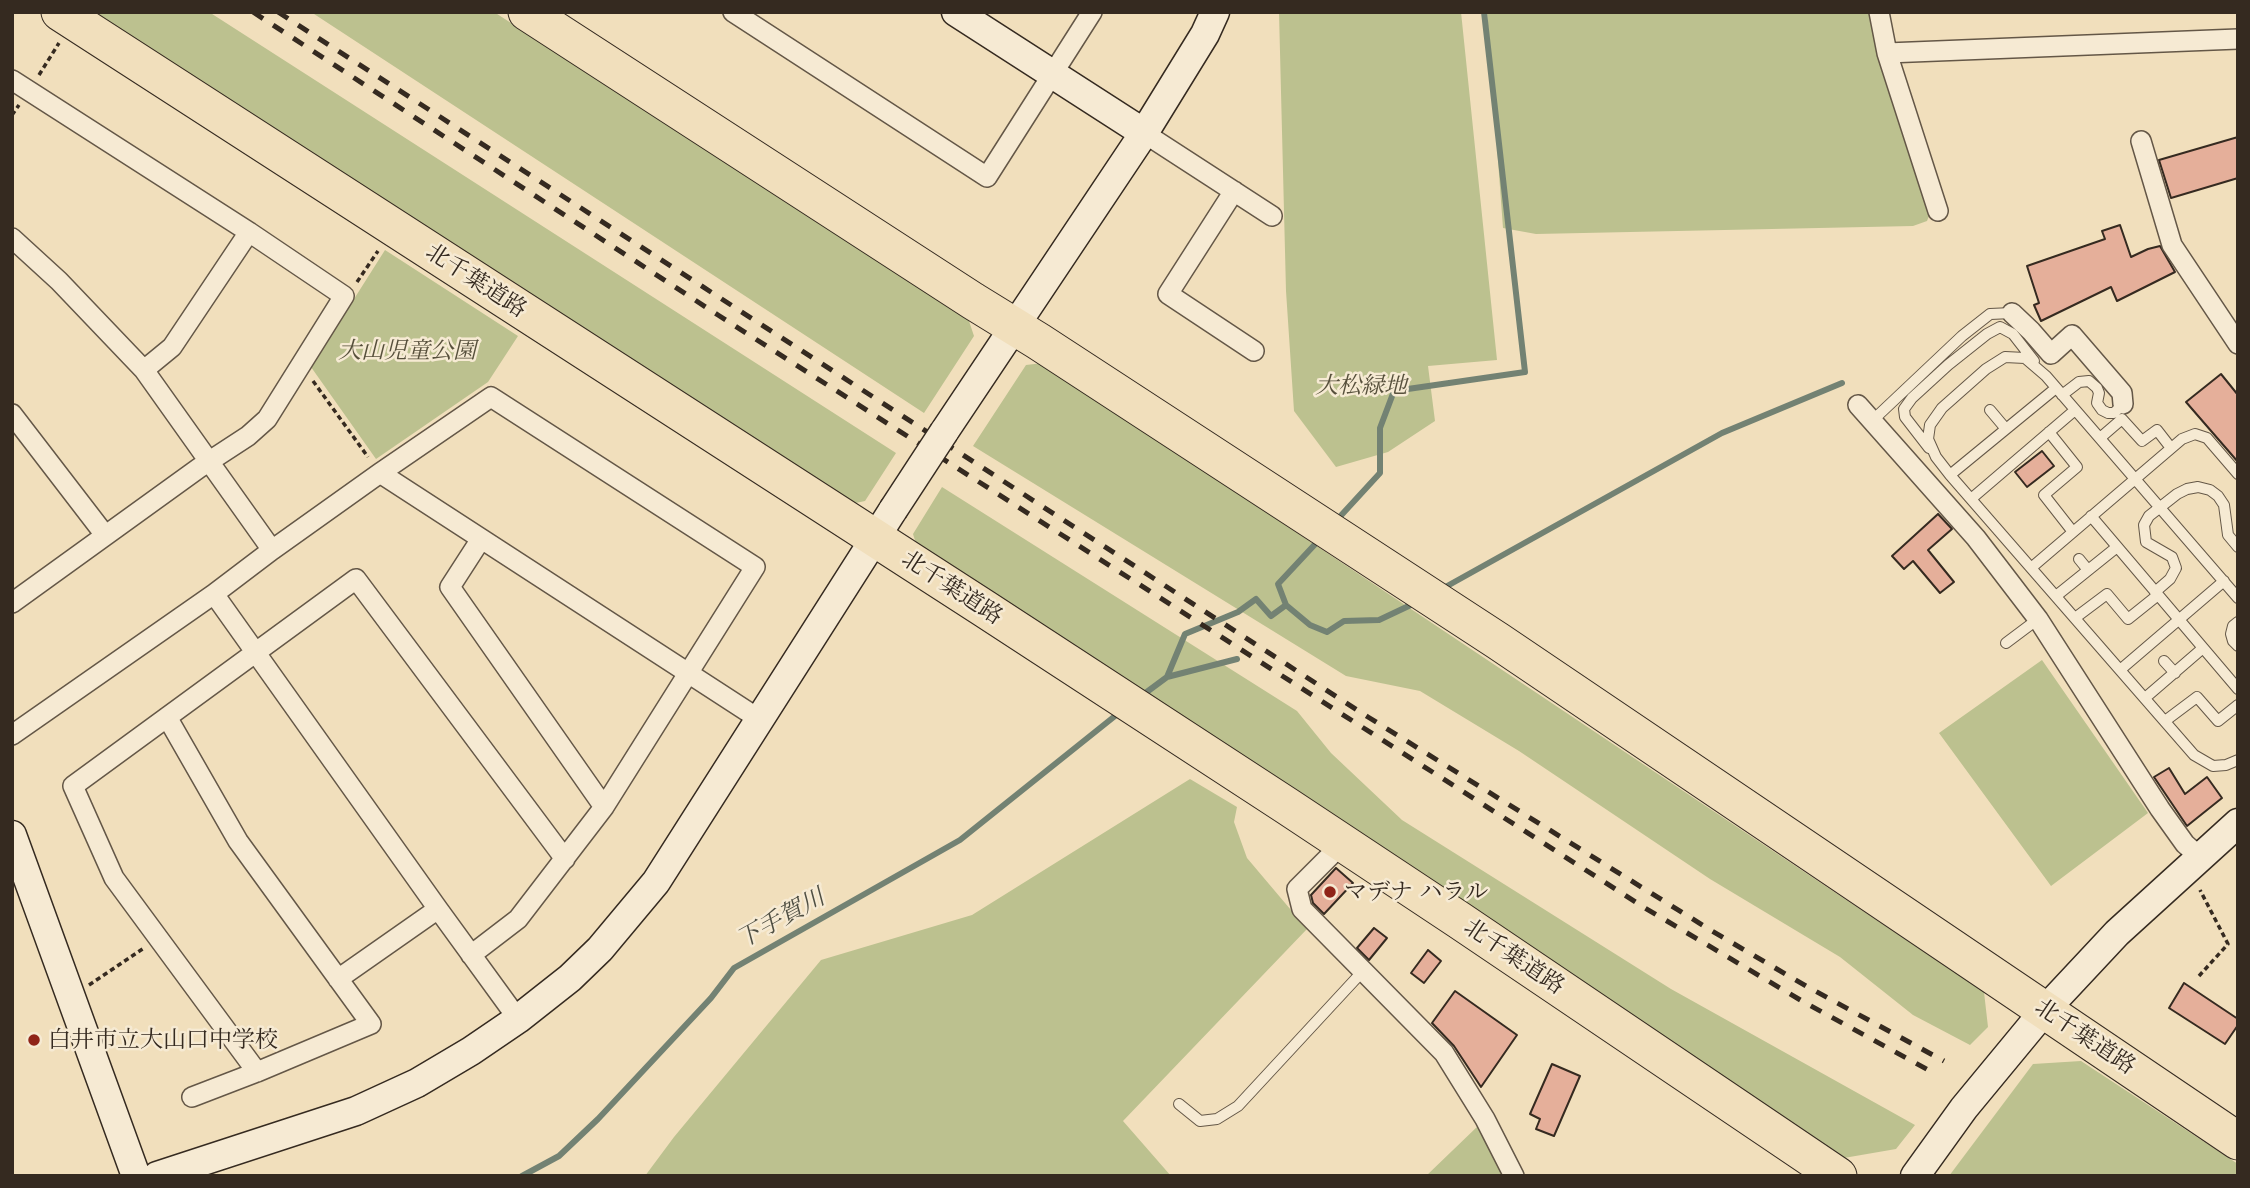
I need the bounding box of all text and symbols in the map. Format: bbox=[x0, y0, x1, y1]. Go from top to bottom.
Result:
street label: 北千葉道路 bbox=[420, 238, 532, 324]
park label: 大山児童公園 bbox=[338, 337, 476, 365]
park label: 大松緑地 bbox=[1315, 372, 1407, 400]
street label: 北千葉道路 bbox=[896, 545, 1008, 631]
place label: マデナ ハラル bbox=[1344, 878, 1488, 906]
water label: 下手賀川 bbox=[732, 883, 830, 955]
marker: マデナ ハラル bbox=[1322, 884, 1338, 900]
street label: 北千葉道路 bbox=[1459, 913, 1569, 1001]
street label: 北千葉道路 bbox=[2030, 993, 2140, 1081]
place label: 白井市立大山口中学校 bbox=[48, 1026, 278, 1054]
marker: 白井市立大山口中学校 bbox=[26, 1032, 42, 1048]

